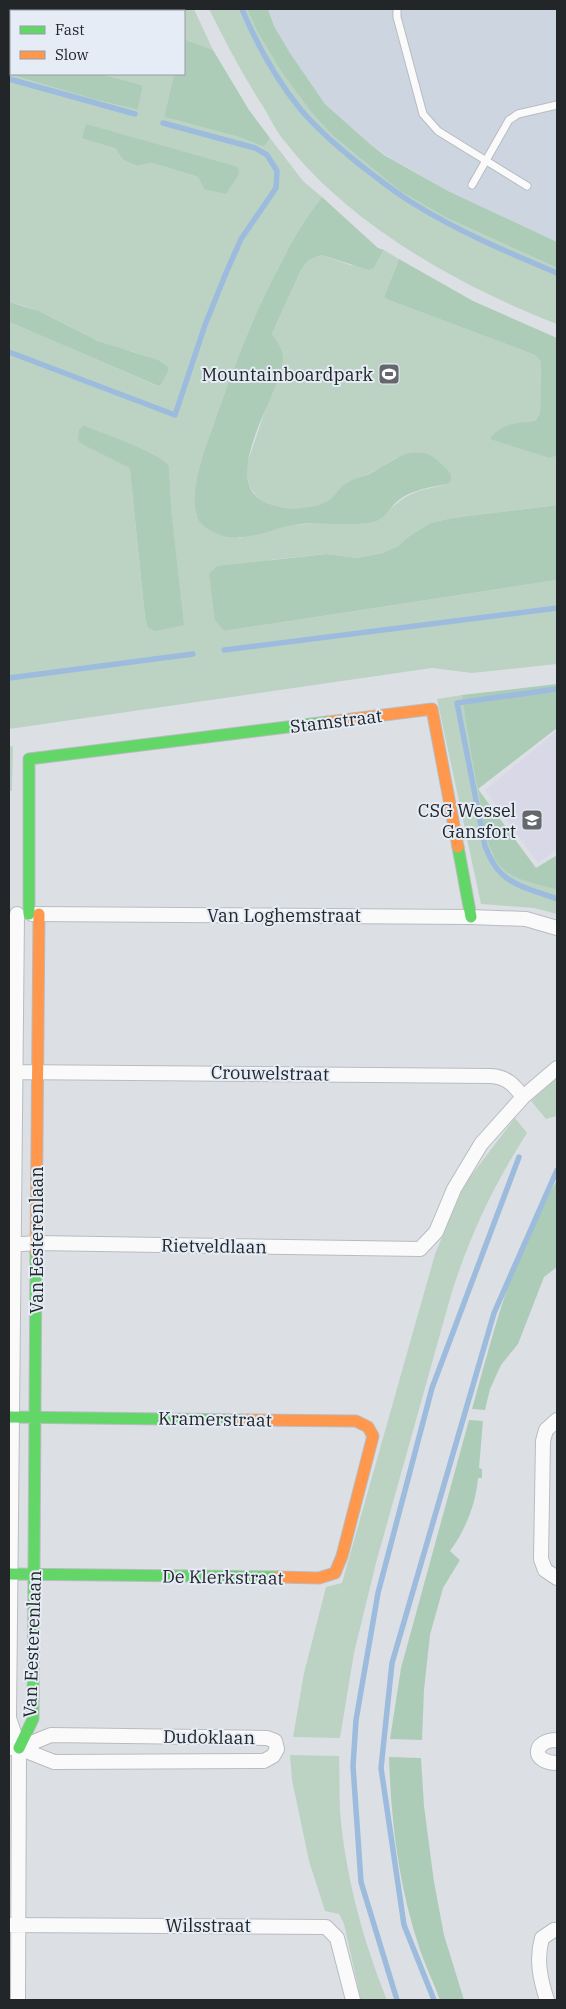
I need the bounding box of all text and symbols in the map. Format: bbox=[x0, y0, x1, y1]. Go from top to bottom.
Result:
legend bbox=[10, 10, 185, 75]
text: Fast bbox=[55, 20, 85, 39]
text: Slow bbox=[55, 45, 89, 64]
sports icon: Mountainboardpark bbox=[377, 362, 401, 386]
place label: Mountainboardpark bbox=[202, 363, 373, 386]
street label: Stamstraat bbox=[289, 704, 383, 738]
place label: CSG Wessel Gansfort bbox=[418, 799, 516, 843]
school or university icon: CSG Wessel Gansfort bbox=[520, 808, 544, 832]
street label: Van Loghemstraat bbox=[207, 904, 361, 927]
street label: Crouwelstraat bbox=[211, 1060, 329, 1086]
street label: Van Eesterenlaan bbox=[25, 1166, 48, 1314]
street label: Rietveldlaan bbox=[161, 1234, 267, 1258]
street label: Kramerstraat bbox=[158, 1407, 272, 1431]
street label: De Klerkstraat bbox=[162, 1564, 284, 1590]
street label: Van Eesterenlaan bbox=[18, 1570, 46, 1718]
street label: Dudoklaan bbox=[163, 1725, 255, 1749]
street label: Wilsstraat bbox=[165, 1914, 251, 1937]

